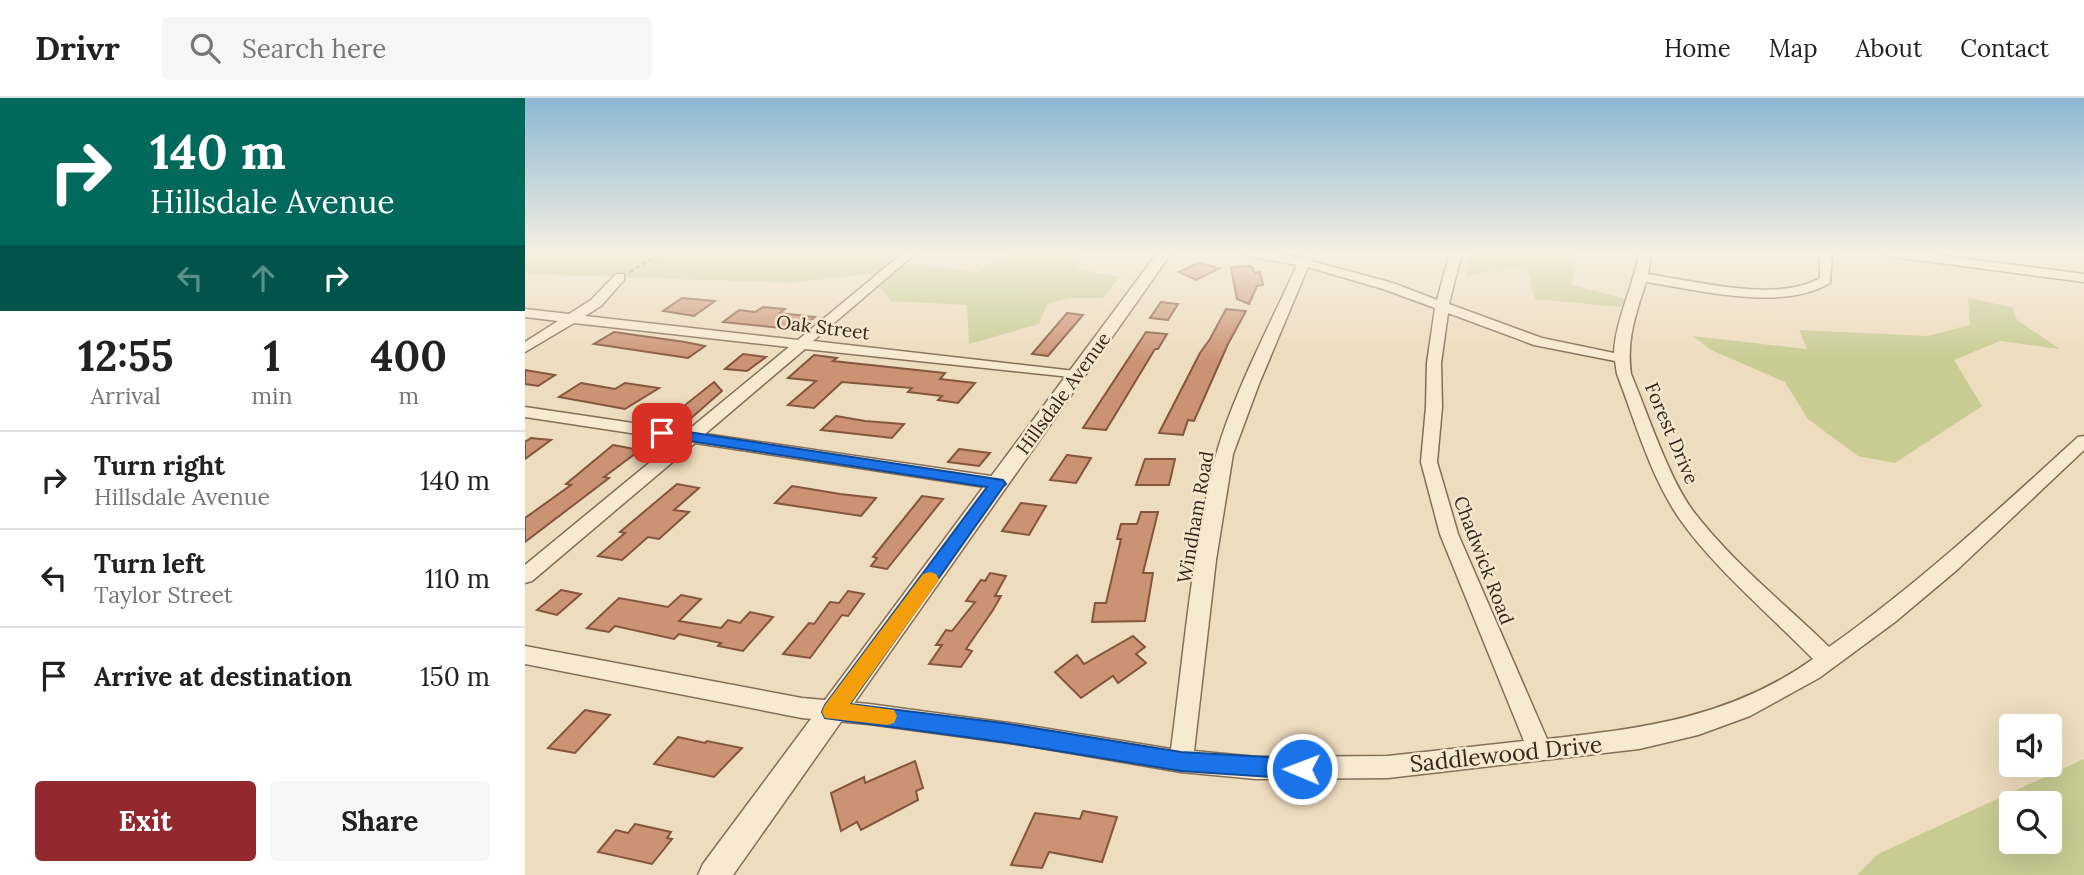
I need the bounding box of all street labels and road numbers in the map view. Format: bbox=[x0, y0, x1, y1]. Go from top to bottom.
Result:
street label: Oak Street bbox=[775, 309, 872, 345]
street label: Hillsdale Avenue bbox=[1011, 327, 1115, 459]
street label: Forest Drive bbox=[1640, 378, 1704, 488]
street label: Windham Road bbox=[1172, 449, 1218, 585]
street label: Chadwick Road bbox=[1448, 492, 1520, 628]
street label: Saddlewood Drive bbox=[1408, 729, 1604, 778]

